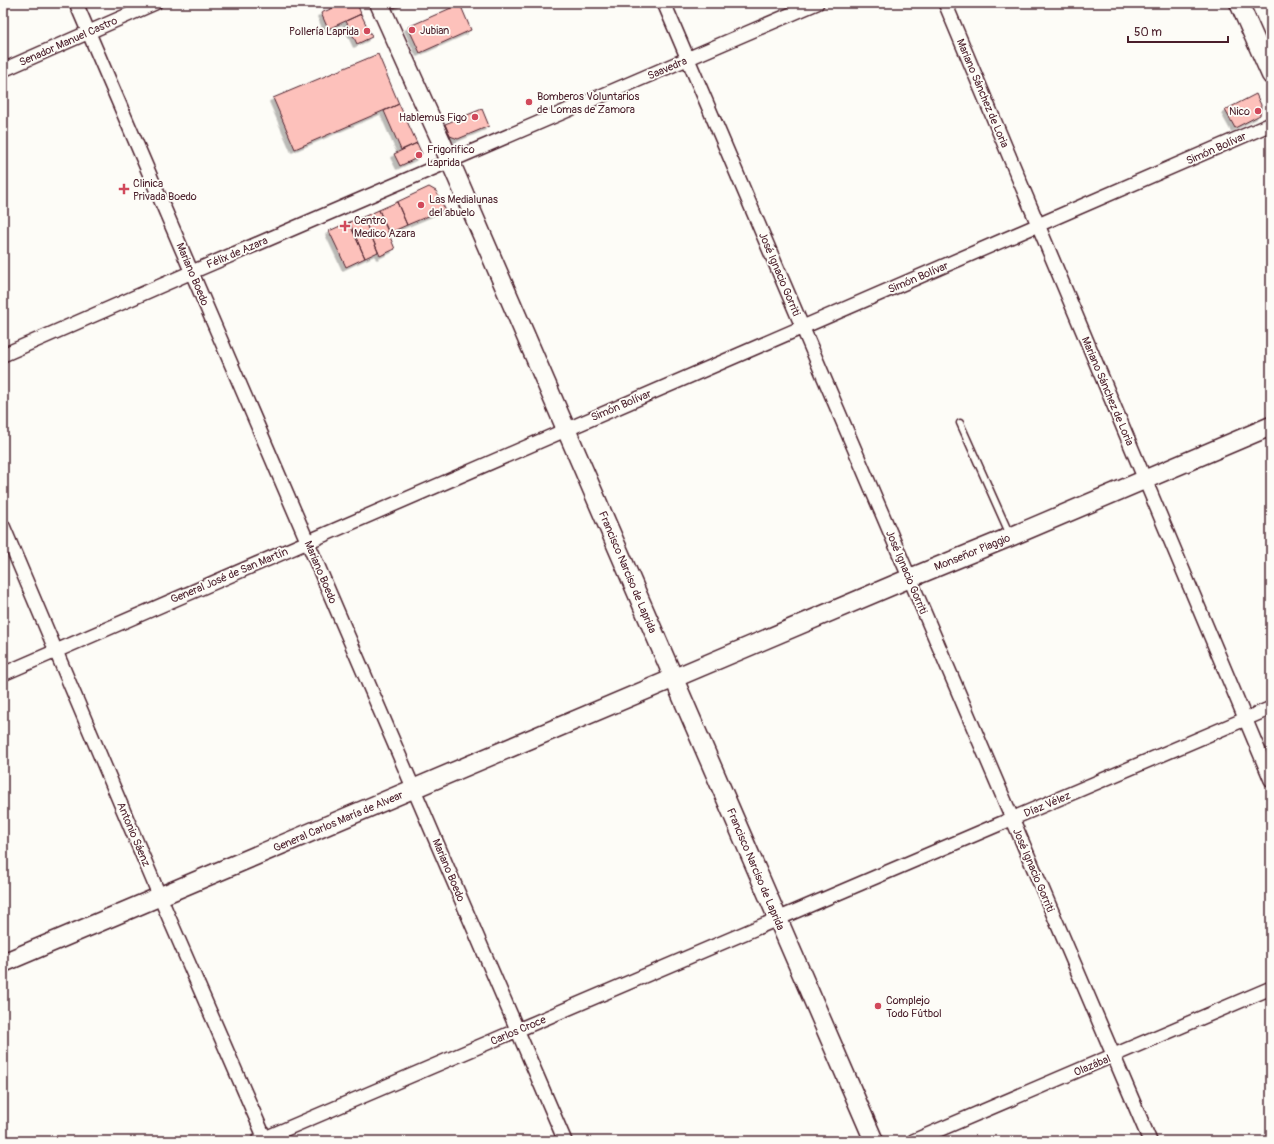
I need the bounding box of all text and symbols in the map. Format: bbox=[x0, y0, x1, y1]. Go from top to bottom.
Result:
street label: Senador Manuel Castro bbox=[17, 14, 119, 69]
scale bar bbox=[1128, 18, 1228, 44]
place label: Jubian bbox=[420, 24, 449, 37]
place label: Pollería Laprida bbox=[289, 25, 359, 38]
marker: Jubian bbox=[407, 25, 417, 35]
text: 50 m bbox=[1134, 25, 1162, 40]
marker: Pollería Laprida bbox=[362, 26, 372, 36]
street label: Mariano Sánchez de Loria bbox=[954, 37, 1011, 150]
street label: Saavedra bbox=[646, 54, 689, 83]
place label: Bomberos Voluntarios de Lomas de Zamora bbox=[537, 90, 639, 116]
marker: Bomberos Voluntarios de Lomas de Zamora bbox=[524, 97, 534, 107]
place label: Nico bbox=[1229, 105, 1250, 118]
marker: Nico bbox=[1253, 106, 1263, 116]
place label: Hablemus Figo bbox=[399, 111, 467, 124]
marker: Hablemus Figo bbox=[470, 112, 480, 122]
street label: Simón Bolívar bbox=[1184, 129, 1248, 167]
place label: Frigorifico Laprida bbox=[427, 143, 475, 169]
marker: Frigorifico Laprida bbox=[414, 150, 424, 160]
place label: Clinica Privada Boedo bbox=[133, 177, 197, 203]
marker: Clinica Privada Boedo bbox=[118, 183, 130, 195]
place label: Las Medialunas del abuelo bbox=[429, 193, 498, 219]
marker: Las Medialunas del abuelo bbox=[416, 200, 426, 210]
place label: Centro Medico Azara bbox=[354, 214, 416, 240]
marker: Centro Medico Azara bbox=[339, 220, 351, 232]
street label: José Ignacio Gorriti bbox=[756, 230, 803, 318]
street label: Félix de Azara bbox=[205, 234, 270, 271]
street label: Mariano Boedo bbox=[173, 241, 212, 308]
street label: Simón Bolívar bbox=[886, 259, 950, 296]
street label: Mariano Sánchez de Loria bbox=[1079, 335, 1136, 448]
street label: Simón Bolívar bbox=[589, 387, 653, 424]
street label: Francisco Narciso de Laprida bbox=[596, 509, 659, 635]
street label: José Ignacio Gorriti bbox=[883, 528, 930, 616]
street label: Monseñor Piaggio bbox=[932, 531, 1012, 574]
street label: Mariano Boedo bbox=[301, 539, 340, 606]
street label: General José de San Martín bbox=[168, 545, 290, 606]
street label: General Carlos María de Alvear bbox=[271, 788, 405, 855]
street label: Díaz Vélez bbox=[1022, 789, 1073, 820]
street label: Antonio Sáenz bbox=[114, 800, 153, 869]
street label: Francisco Narciso de Laprida bbox=[724, 806, 787, 932]
street label: José Ignacio Gorriti bbox=[1010, 826, 1057, 914]
street label: Mariano Boedo bbox=[429, 837, 468, 904]
place label: Complejo Todo Fútbol bbox=[886, 994, 942, 1020]
marker: Complejo Todo Fútbol bbox=[873, 1001, 883, 1011]
street label: Carlos Croce bbox=[488, 1013, 548, 1048]
street label: Olazábal bbox=[1072, 1052, 1113, 1079]

